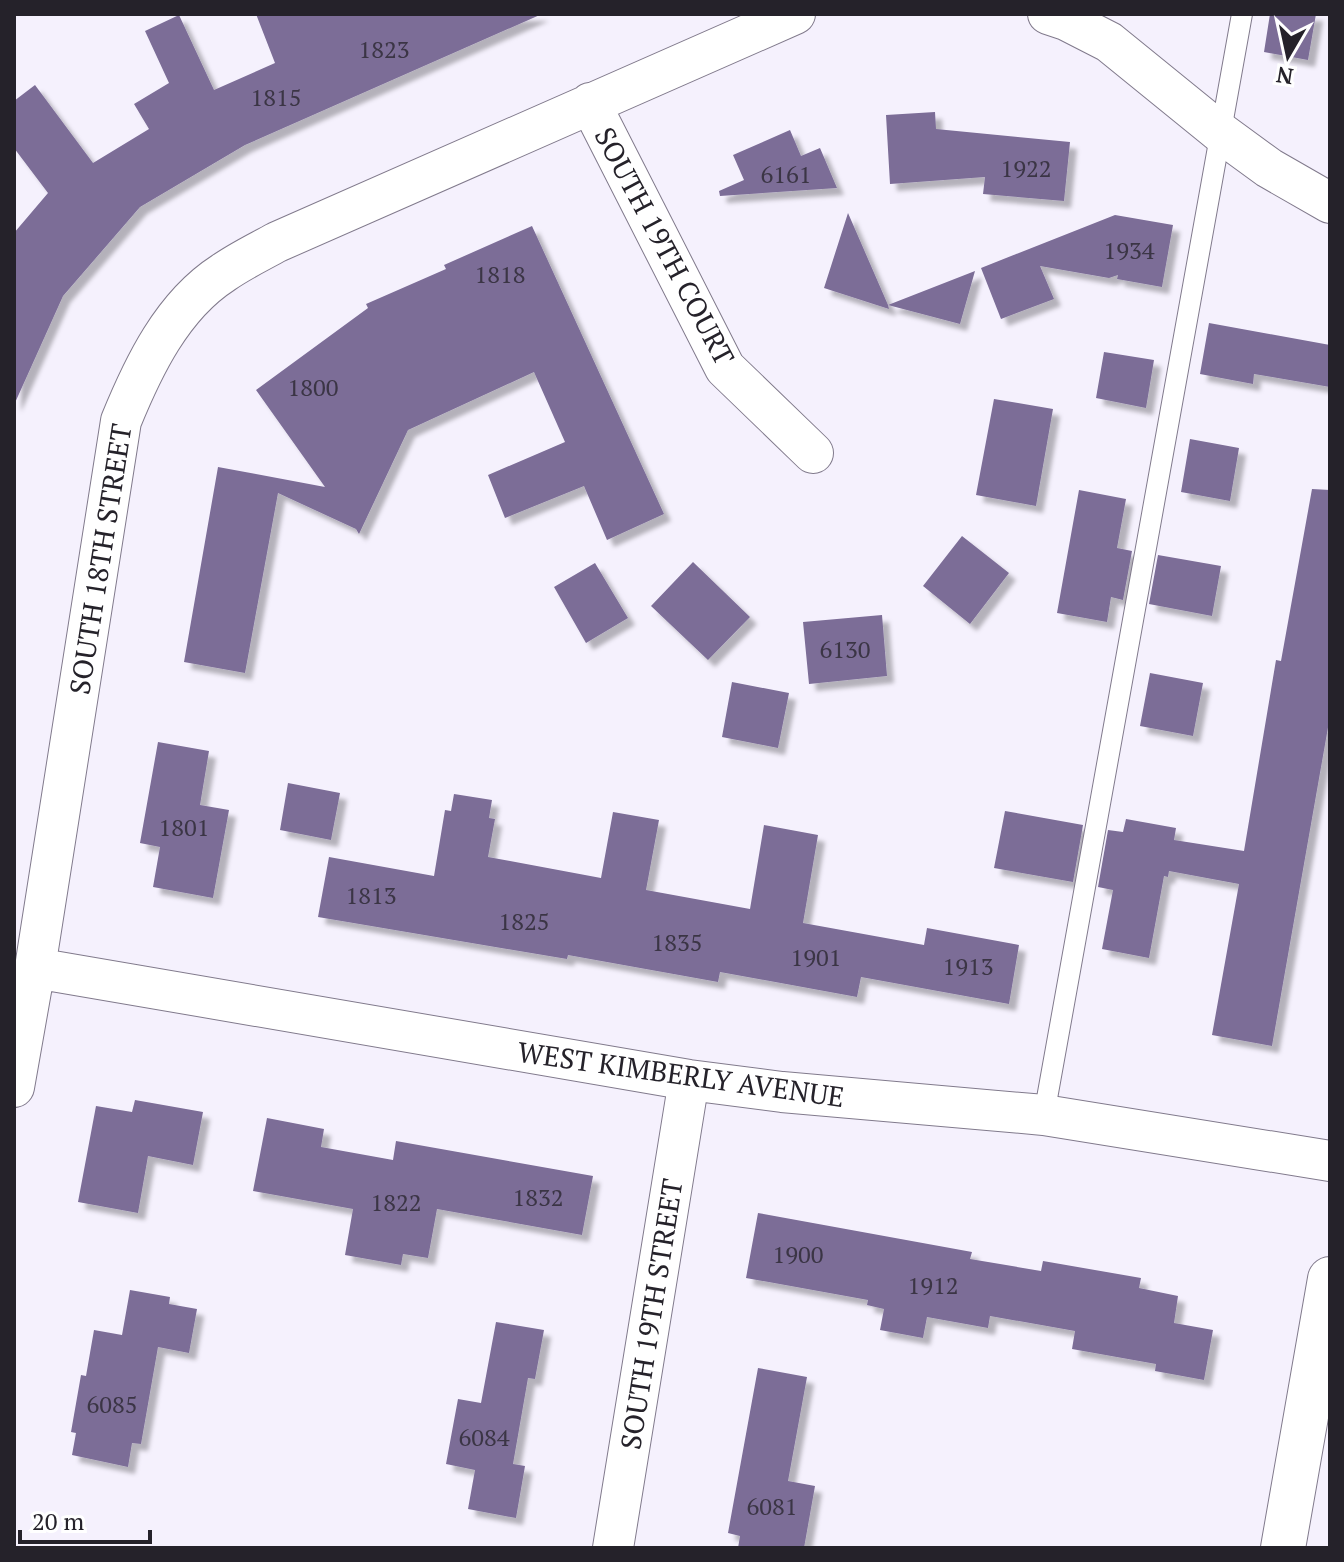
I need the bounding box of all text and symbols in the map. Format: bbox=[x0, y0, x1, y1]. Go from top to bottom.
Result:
north arrow bbox=[1248, 16, 1328, 96]
house number: 1823 bbox=[358, 33, 410, 65]
text: N bbox=[1274, 61, 1295, 92]
house number: 1815 bbox=[250, 81, 302, 113]
street label: SOUTH 19TH COURT bbox=[587, 121, 743, 371]
house number: 1922 bbox=[1000, 152, 1052, 184]
house number: 6161 bbox=[760, 158, 812, 190]
house number: 1934 bbox=[1103, 234, 1155, 266]
house number: 1818 bbox=[474, 258, 526, 290]
house number: 1800 bbox=[287, 371, 339, 403]
street label: SOUTH 18TH STREET bbox=[60, 421, 140, 697]
house number: 6130 bbox=[819, 633, 871, 665]
house number: 1801 bbox=[158, 811, 210, 843]
house number: 1813 bbox=[345, 879, 397, 911]
house number: 1825 bbox=[498, 905, 550, 937]
house number: 1835 bbox=[651, 926, 703, 958]
house number: 1901 bbox=[790, 941, 842, 973]
house number: 1913 bbox=[942, 950, 994, 982]
street label: WEST KIMBERLY AVENUE bbox=[515, 1033, 847, 1115]
street label: SOUTH 19TH STREET bbox=[611, 1176, 691, 1452]
house number: 1832 bbox=[512, 1181, 564, 1213]
house number: 1822 bbox=[370, 1186, 422, 1218]
house number: 1900 bbox=[772, 1238, 824, 1270]
house number: 1912 bbox=[907, 1269, 959, 1301]
house number: 6085 bbox=[86, 1388, 138, 1420]
house number: 6084 bbox=[458, 1421, 510, 1453]
house number: 6081 bbox=[746, 1490, 798, 1522]
scale bar bbox=[20, 1494, 150, 1544]
text: 20 m bbox=[32, 1505, 84, 1537]

